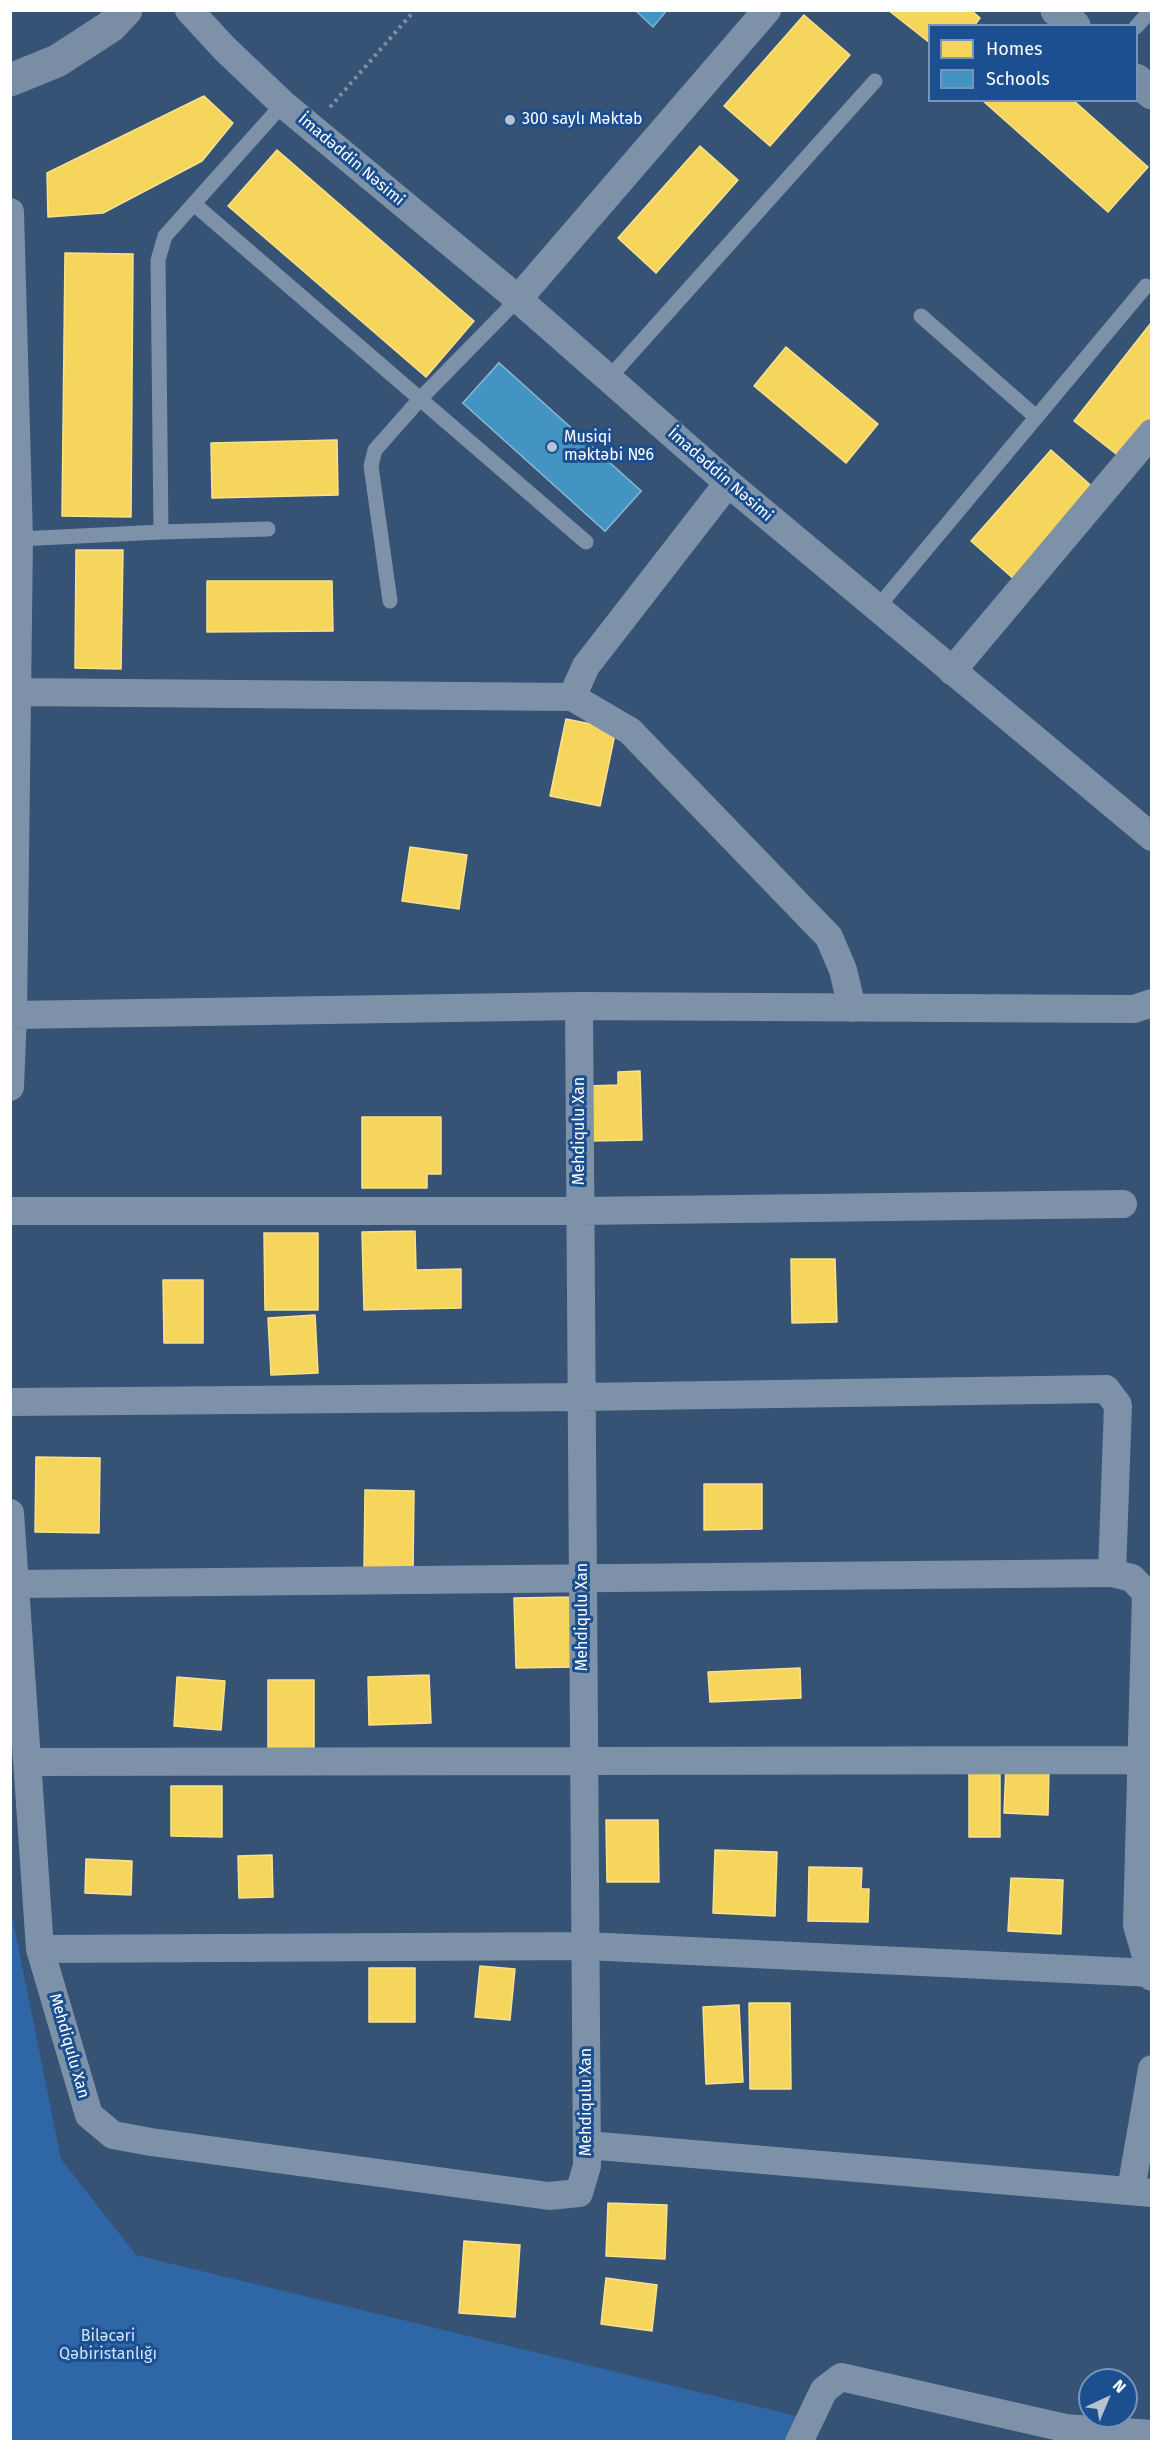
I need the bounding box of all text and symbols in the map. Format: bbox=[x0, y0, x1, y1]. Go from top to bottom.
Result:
legend bbox=[928, 24, 1138, 102]
text: Homes bbox=[986, 38, 1042, 60]
text: Schools bbox=[986, 68, 1050, 90]
street label: İmadəddin Nəsimi bbox=[294, 110, 408, 210]
place label: 300 saylı Məktəb bbox=[522, 110, 643, 130]
marker: 300 saylı Məktəb bbox=[503, 113, 517, 127]
street label: İmadəddin Nəsimi bbox=[664, 424, 776, 526]
place label: Musiqi məktəbi №6 bbox=[564, 428, 654, 466]
marker: Musiqi məktəbi №6 bbox=[545, 440, 559, 454]
street label: Mehdiqulu Xan bbox=[570, 1077, 590, 1185]
street label: Mehdiqulu Xan bbox=[573, 1563, 593, 1671]
street label: Mehdiqulu Xan bbox=[45, 1991, 93, 2101]
street label: Mehdiqulu Xan bbox=[577, 2048, 597, 2156]
park label: Biləcəri Qəbiristanlığı bbox=[59, 2327, 157, 2365]
north arrow bbox=[1078, 2368, 1138, 2428]
text: N bbox=[1109, 2376, 1130, 2397]

